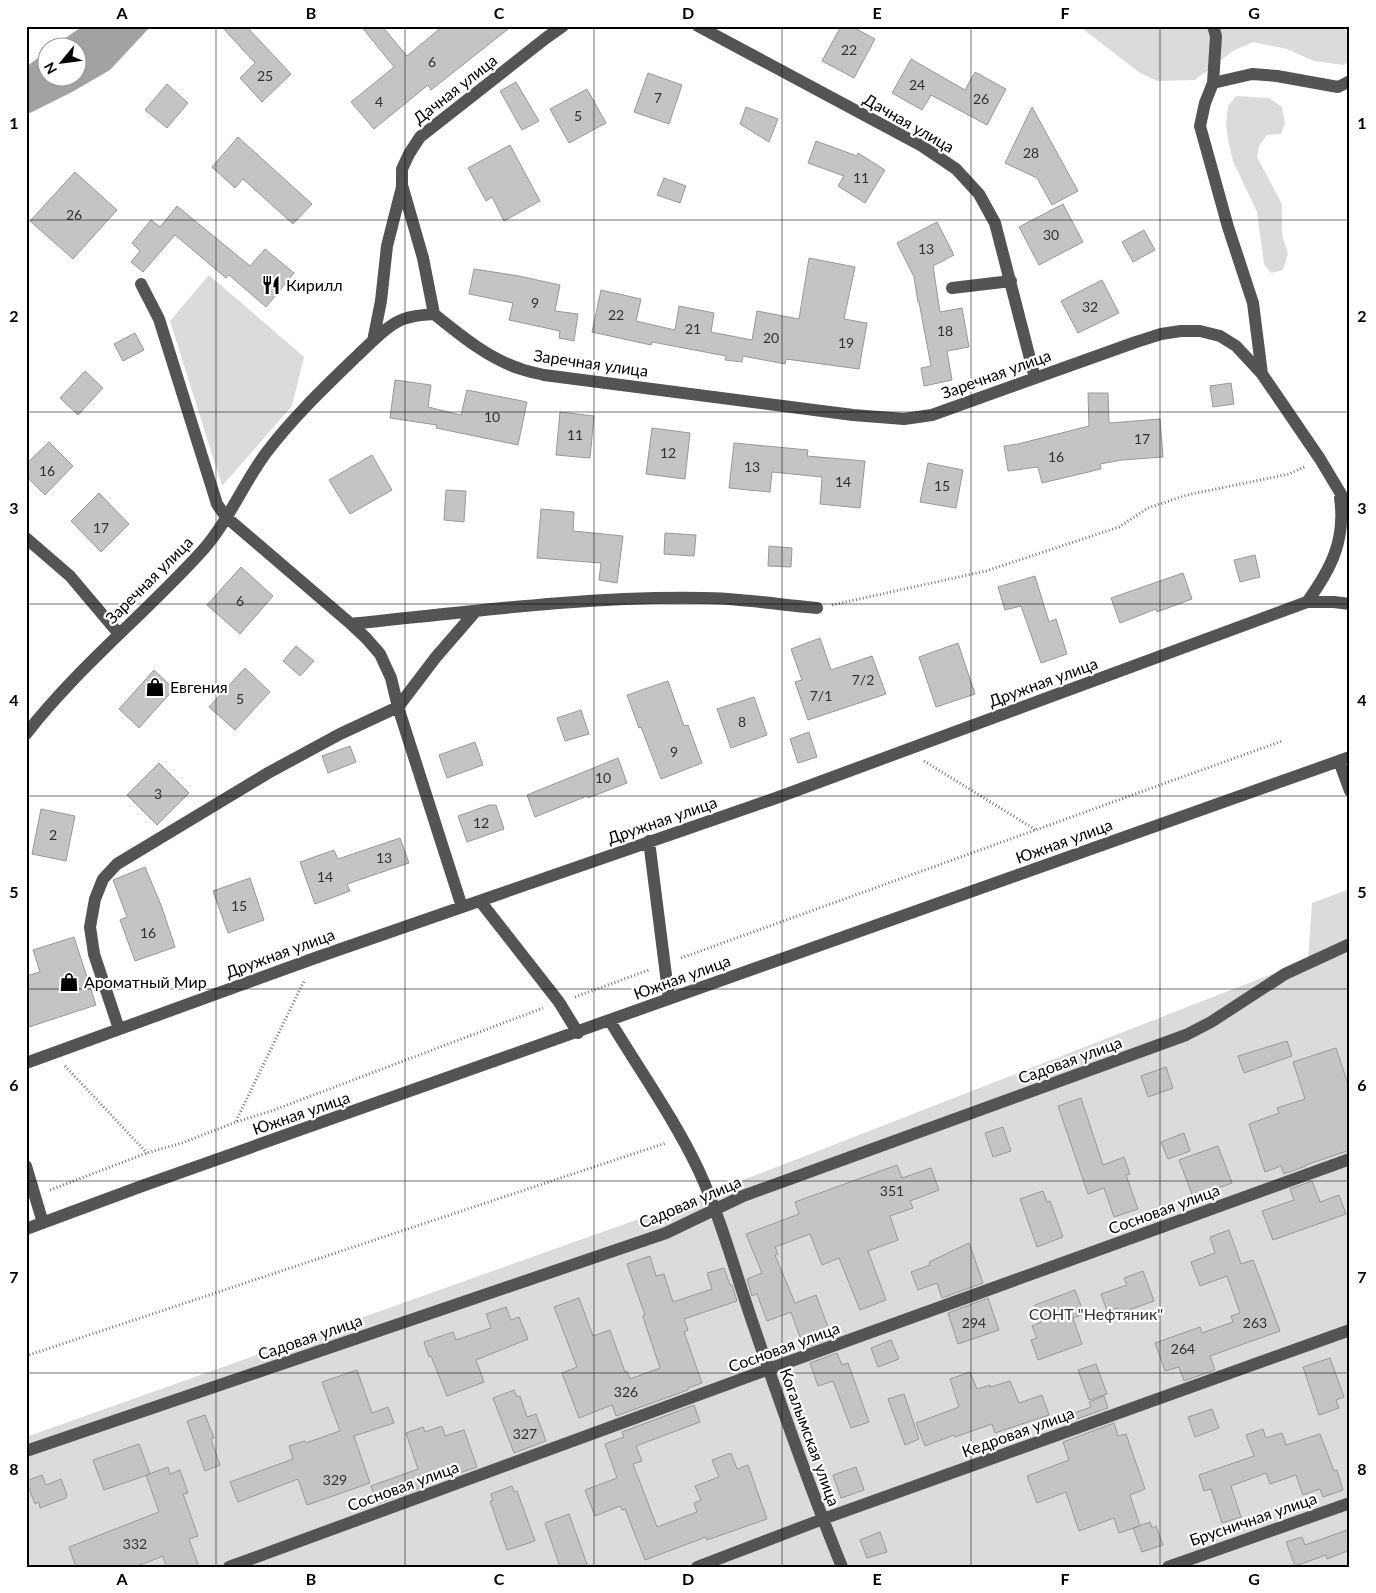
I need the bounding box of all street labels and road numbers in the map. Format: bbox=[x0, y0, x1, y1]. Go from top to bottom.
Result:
street label: Дачная улица bbox=[409, 50, 500, 127]
street label: Дачная улица bbox=[861, 89, 958, 156]
street label: Заречная улица bbox=[533, 345, 649, 380]
street label: Заречная улица bbox=[938, 345, 1053, 402]
street label: Заречная улица bbox=[101, 532, 196, 627]
street label: Дружная улица bbox=[986, 653, 1100, 710]
street label: Дружная улица bbox=[605, 792, 719, 847]
street label: Южная улица bbox=[1013, 814, 1115, 867]
street label: Дружная улица bbox=[223, 924, 337, 981]
street label: Южная улица bbox=[631, 950, 733, 1003]
street label: Садовая улица bbox=[1015, 1032, 1124, 1087]
street label: Южная улица bbox=[250, 1087, 352, 1138]
street label: Садовая улица bbox=[636, 1171, 744, 1232]
street label: Сосновая улица bbox=[1106, 1180, 1222, 1237]
street label: Садовая улица bbox=[255, 1310, 364, 1363]
street label: Сосновая улица bbox=[726, 1318, 842, 1375]
street label: Когалымская улица bbox=[777, 1365, 844, 1508]
street label: Кедровая улица bbox=[959, 1402, 1077, 1461]
street label: Сосновая улица bbox=[345, 1457, 461, 1514]
street label: Брусничная улица bbox=[1187, 1488, 1319, 1549]

